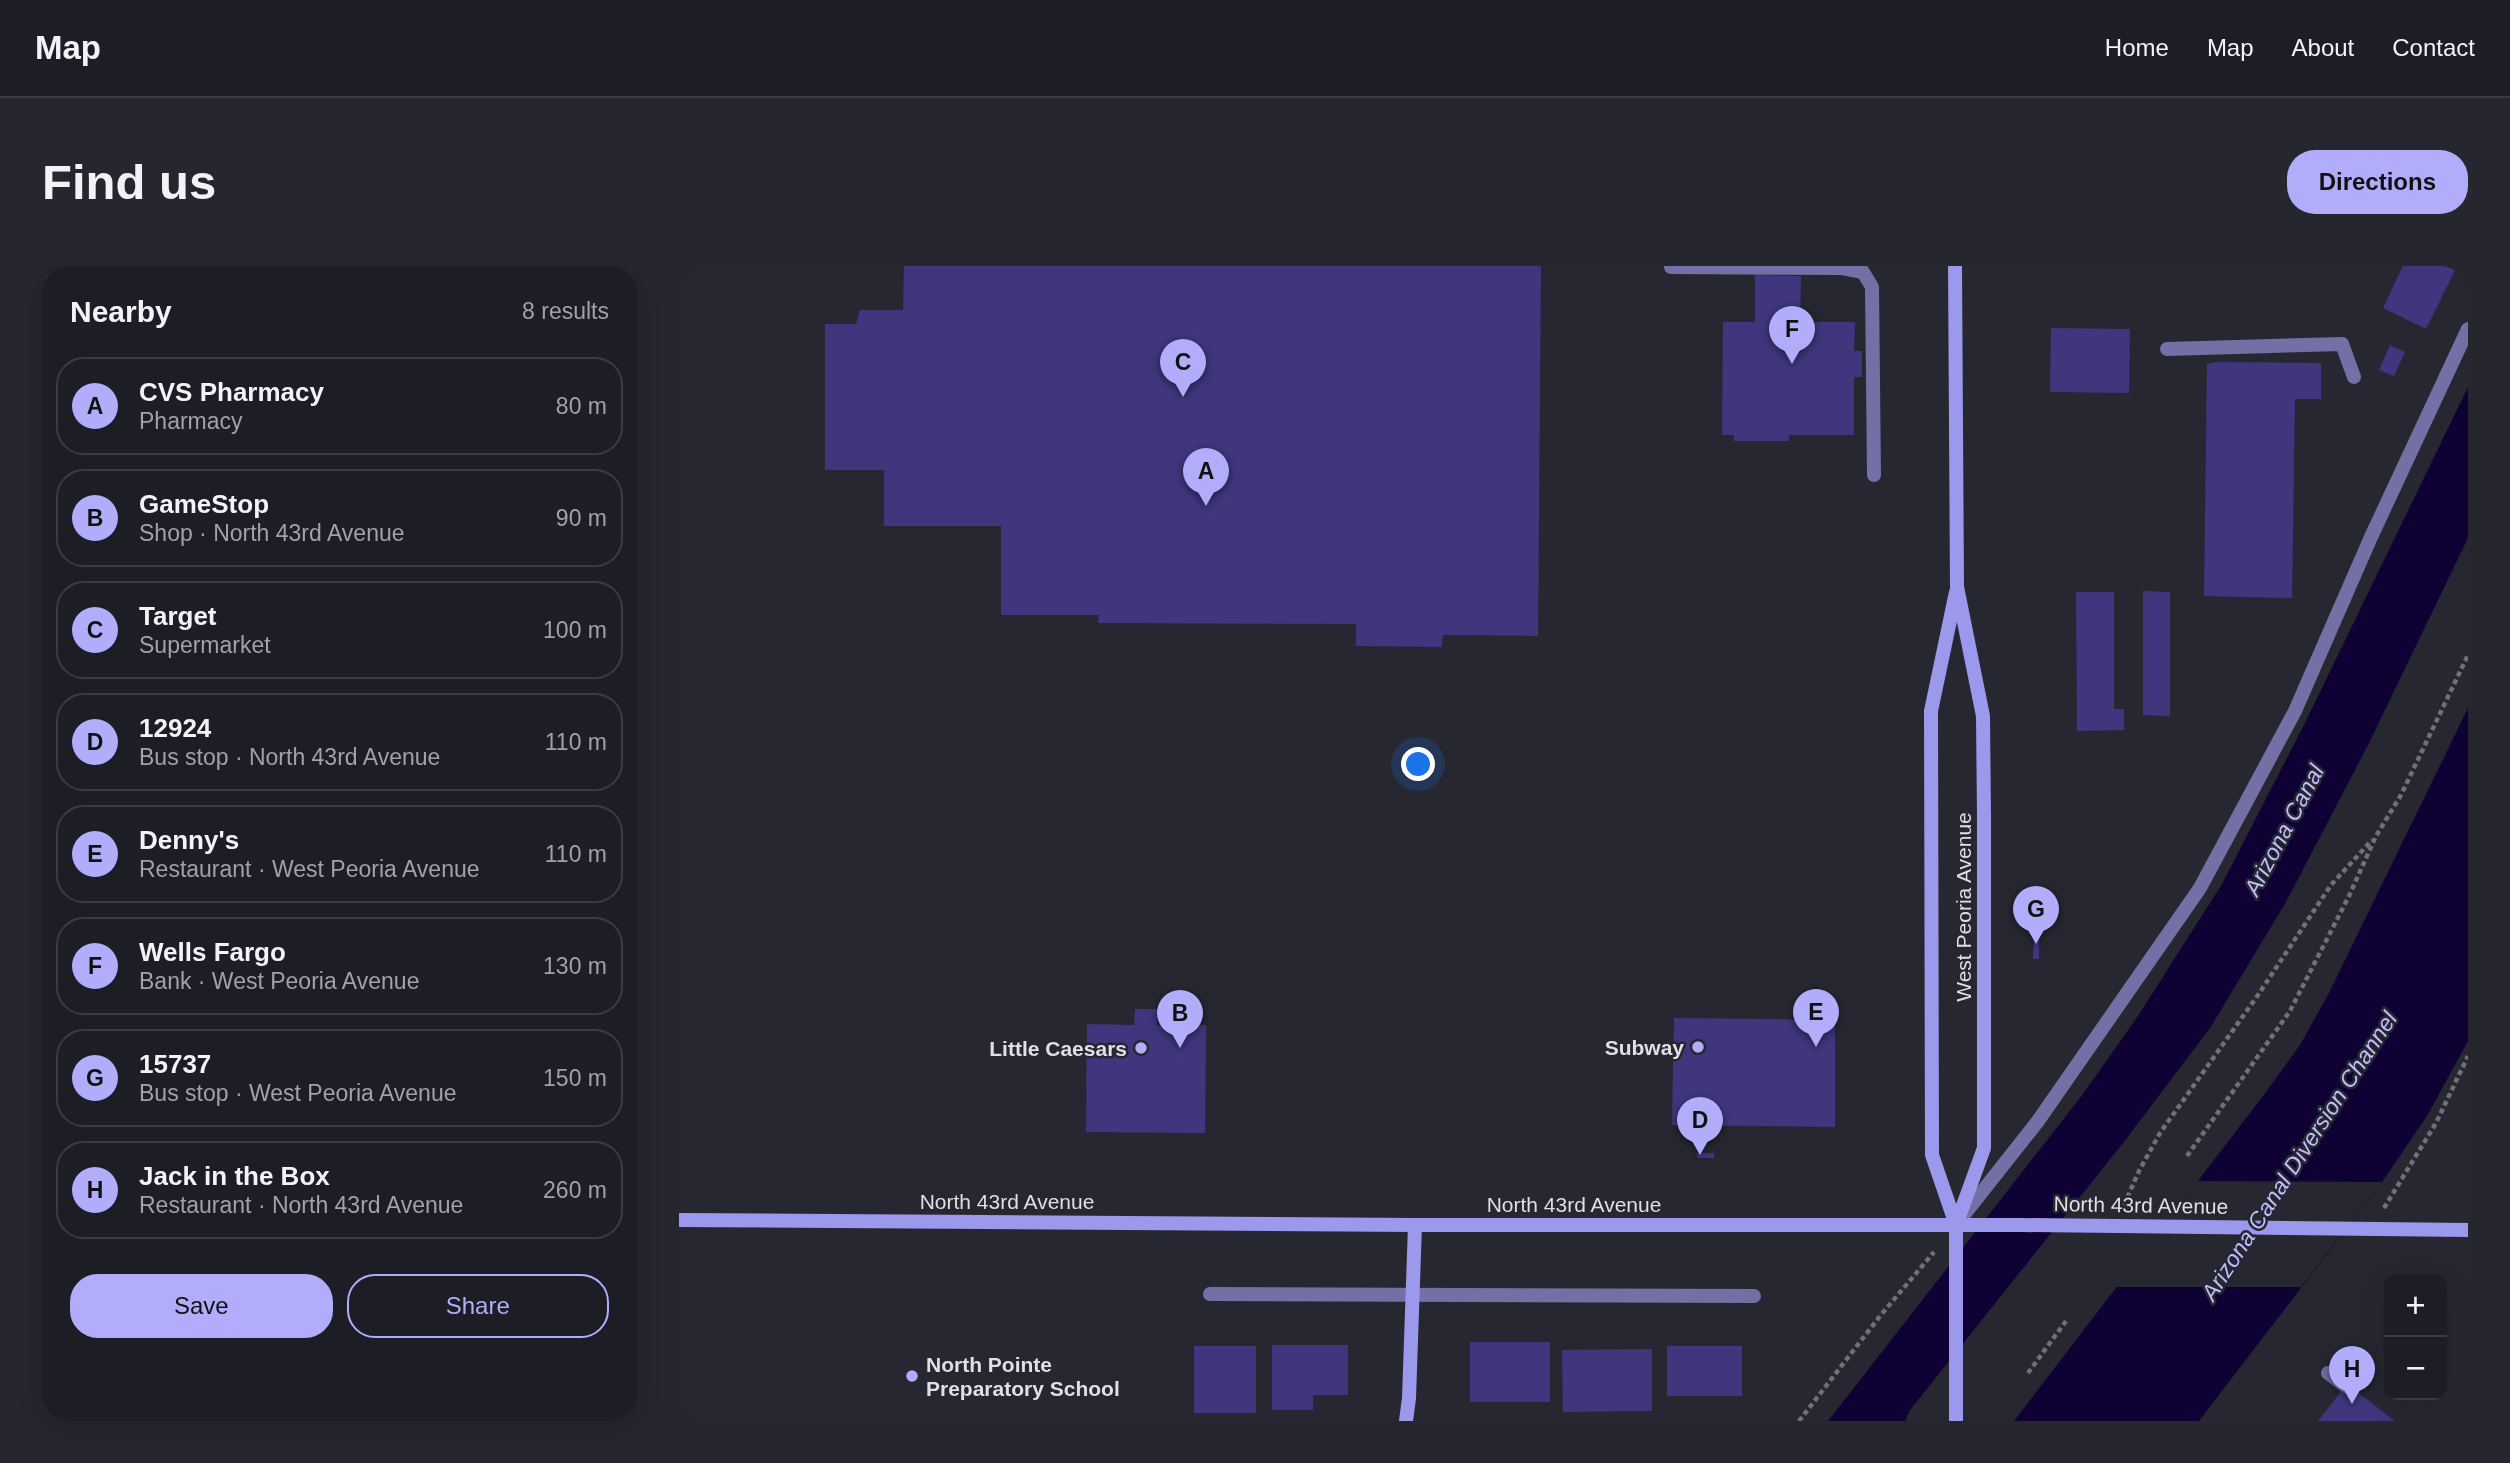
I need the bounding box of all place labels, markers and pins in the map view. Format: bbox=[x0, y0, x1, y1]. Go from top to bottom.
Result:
pin: F bbox=[1769, 306, 1815, 364]
pin: C bbox=[1160, 339, 1206, 397]
pin: A bbox=[1183, 448, 1229, 506]
pin: G bbox=[2013, 886, 2059, 944]
pin: E bbox=[1793, 989, 1839, 1047]
pin: B bbox=[1157, 990, 1203, 1048]
place label: Subway bbox=[1605, 1036, 1684, 1059]
place label: Little Caesars bbox=[989, 1037, 1127, 1060]
marker: Subway bbox=[1690, 1039, 1706, 1055]
marker: Little Caesars bbox=[1133, 1040, 1149, 1056]
pin: D bbox=[1677, 1097, 1723, 1155]
pin: H bbox=[2329, 1346, 2375, 1404]
place label: North Pointe Preparatory School bbox=[926, 1353, 1120, 1400]
marker: North Pointe Preparatory School bbox=[904, 1368, 920, 1384]

